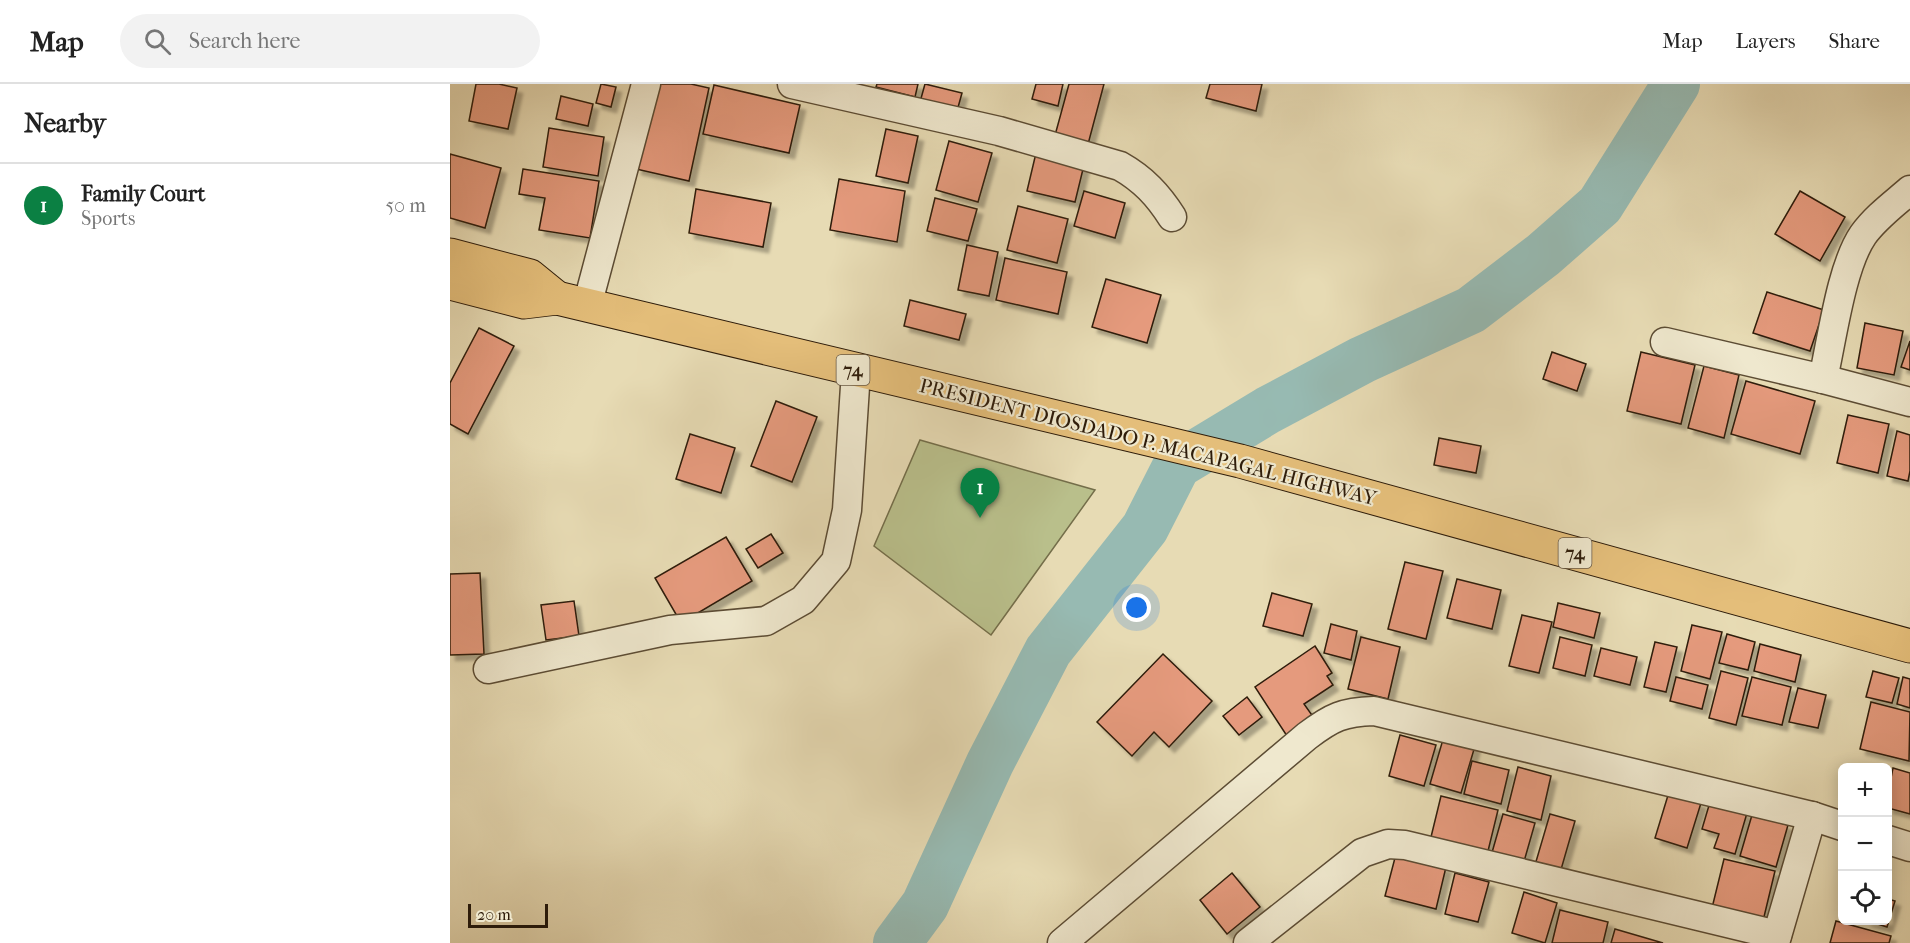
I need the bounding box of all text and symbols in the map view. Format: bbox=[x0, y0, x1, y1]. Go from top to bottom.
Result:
search box bbox=[120, 14, 540, 68]
text: Map bbox=[30, 25, 84, 58]
icon: search bbox=[141, 25, 174, 58]
text: Search here bbox=[189, 28, 300, 54]
text: Map bbox=[1662, 29, 1703, 53]
text: Layers bbox=[1736, 29, 1795, 53]
text: Share bbox=[1828, 29, 1880, 53]
text: Nearby bbox=[24, 108, 106, 139]
text: Family Court bbox=[81, 181, 205, 207]
text: 1 bbox=[40, 194, 47, 217]
text: 50 m bbox=[385, 194, 426, 217]
text: Sports bbox=[81, 207, 135, 230]
road number: 74 bbox=[836, 355, 870, 385]
street label: PRESIDENT DIOSDADO P. MACAPAGAL HIGHWAY bbox=[917, 374, 1380, 510]
pin: 1 bbox=[960, 468, 1000, 518]
road number: 74 bbox=[1558, 538, 1592, 568]
your location bbox=[1122, 593, 1151, 622]
map controls bbox=[1838, 763, 1892, 925]
button: + bbox=[1838, 763, 1892, 817]
button: − bbox=[1838, 817, 1892, 871]
button: locate bbox=[1838, 871, 1892, 925]
scale bar bbox=[468, 901, 548, 928]
text: 20 m bbox=[477, 905, 511, 924]

